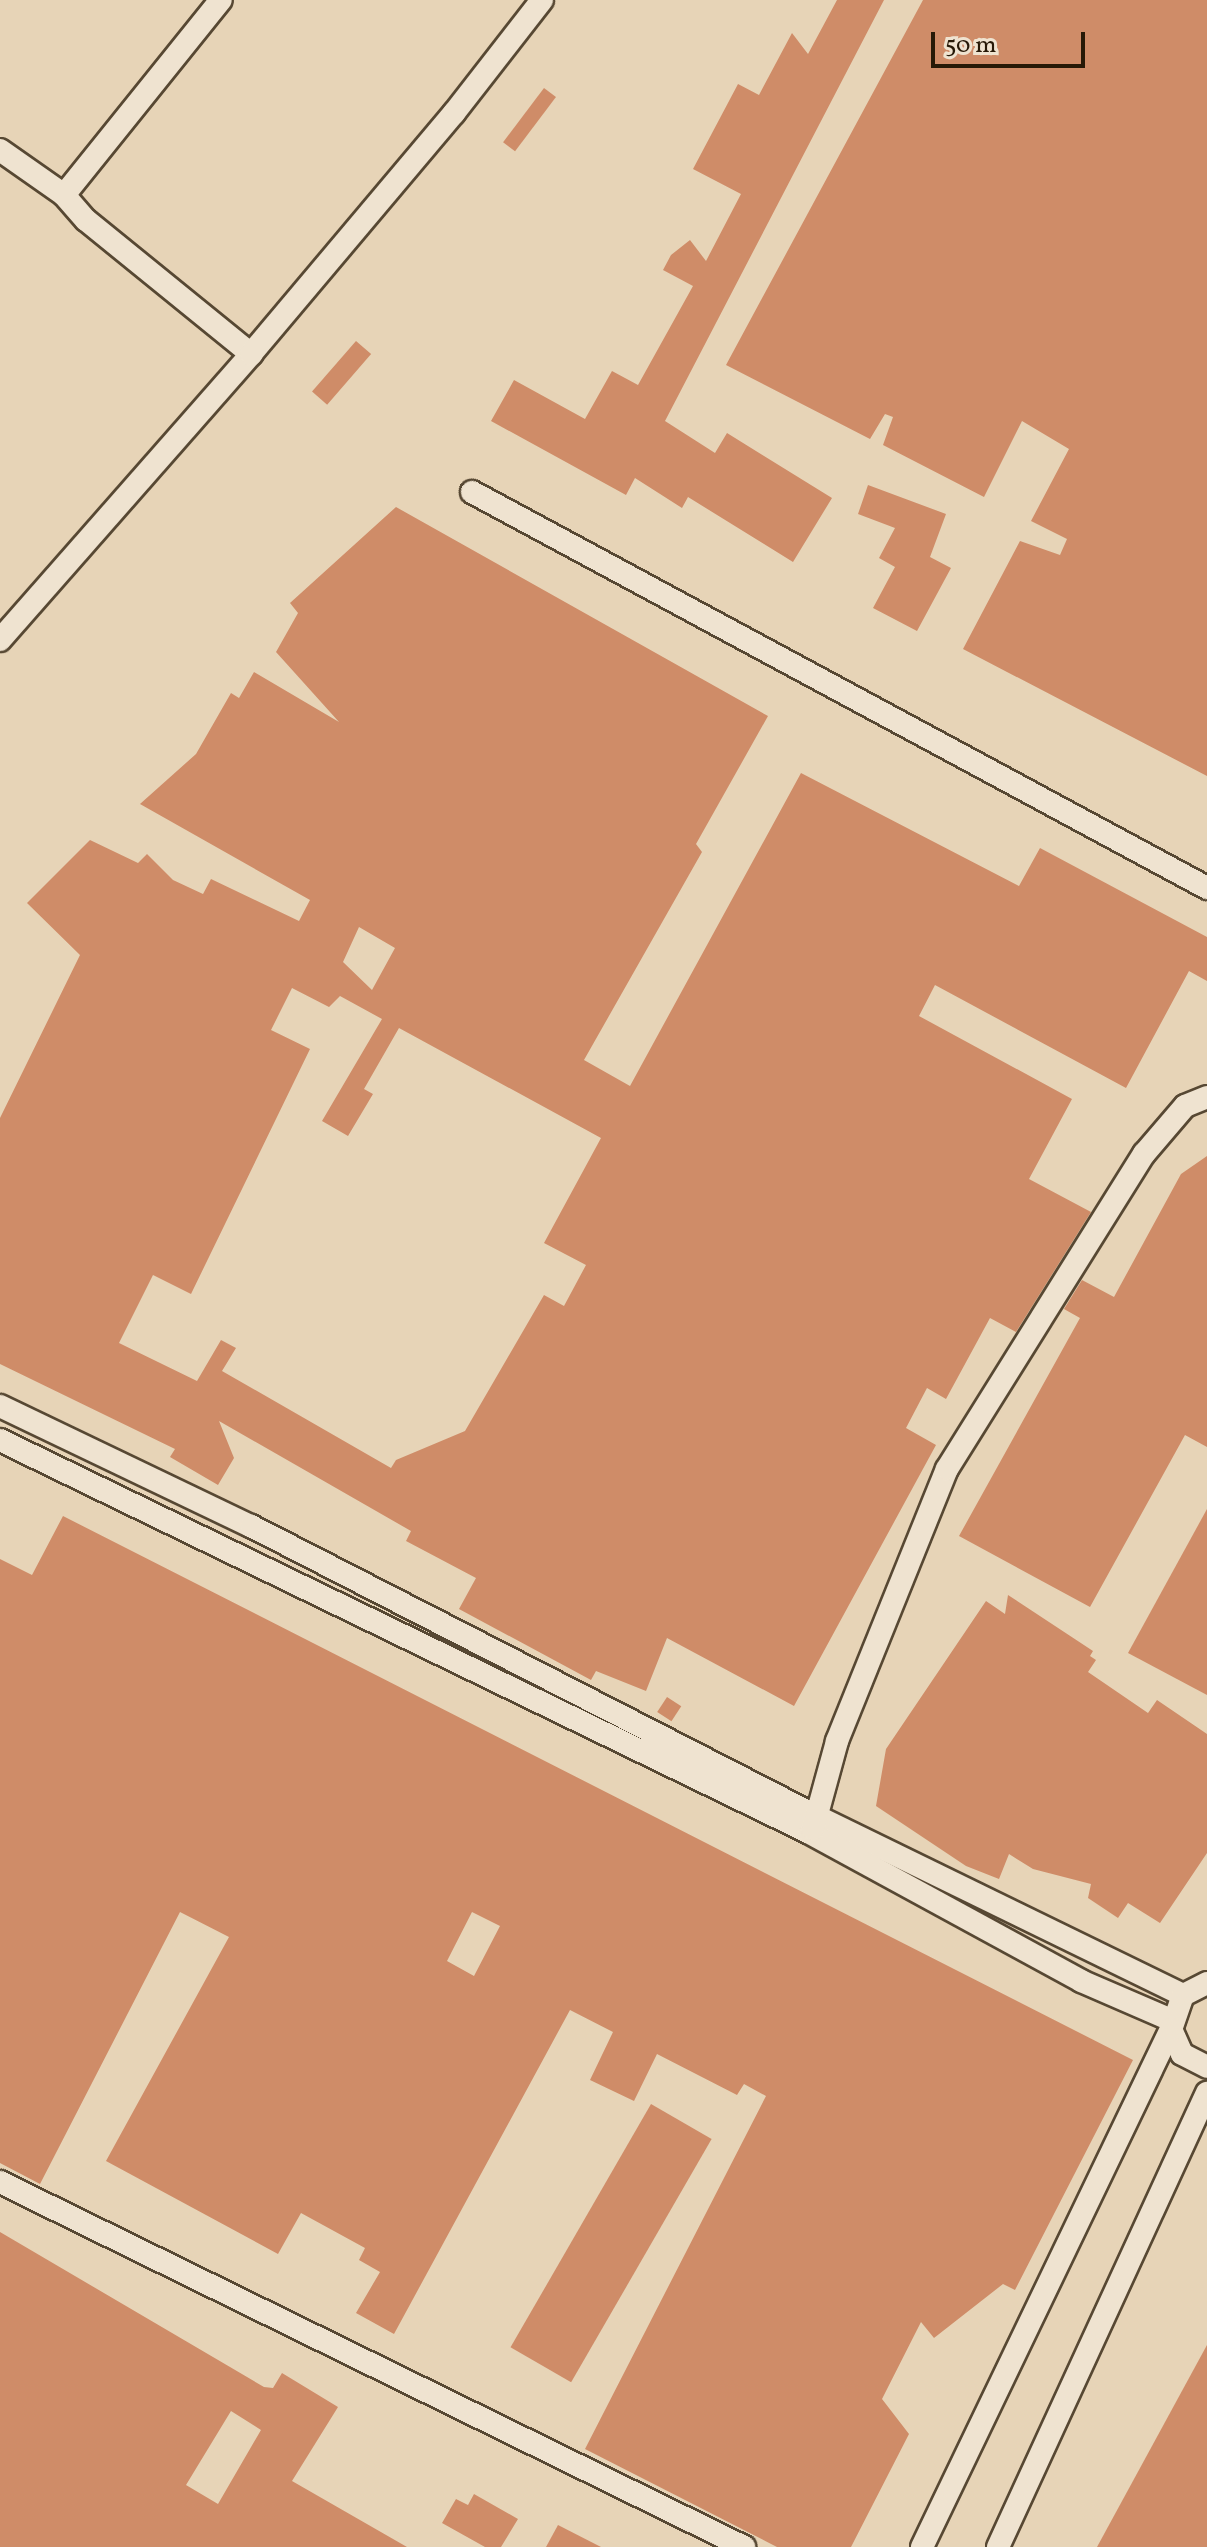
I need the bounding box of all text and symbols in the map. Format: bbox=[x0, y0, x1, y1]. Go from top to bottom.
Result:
scale bar bbox=[935, 16, 1089, 66]
text: 50 m bbox=[945, 29, 997, 63]

